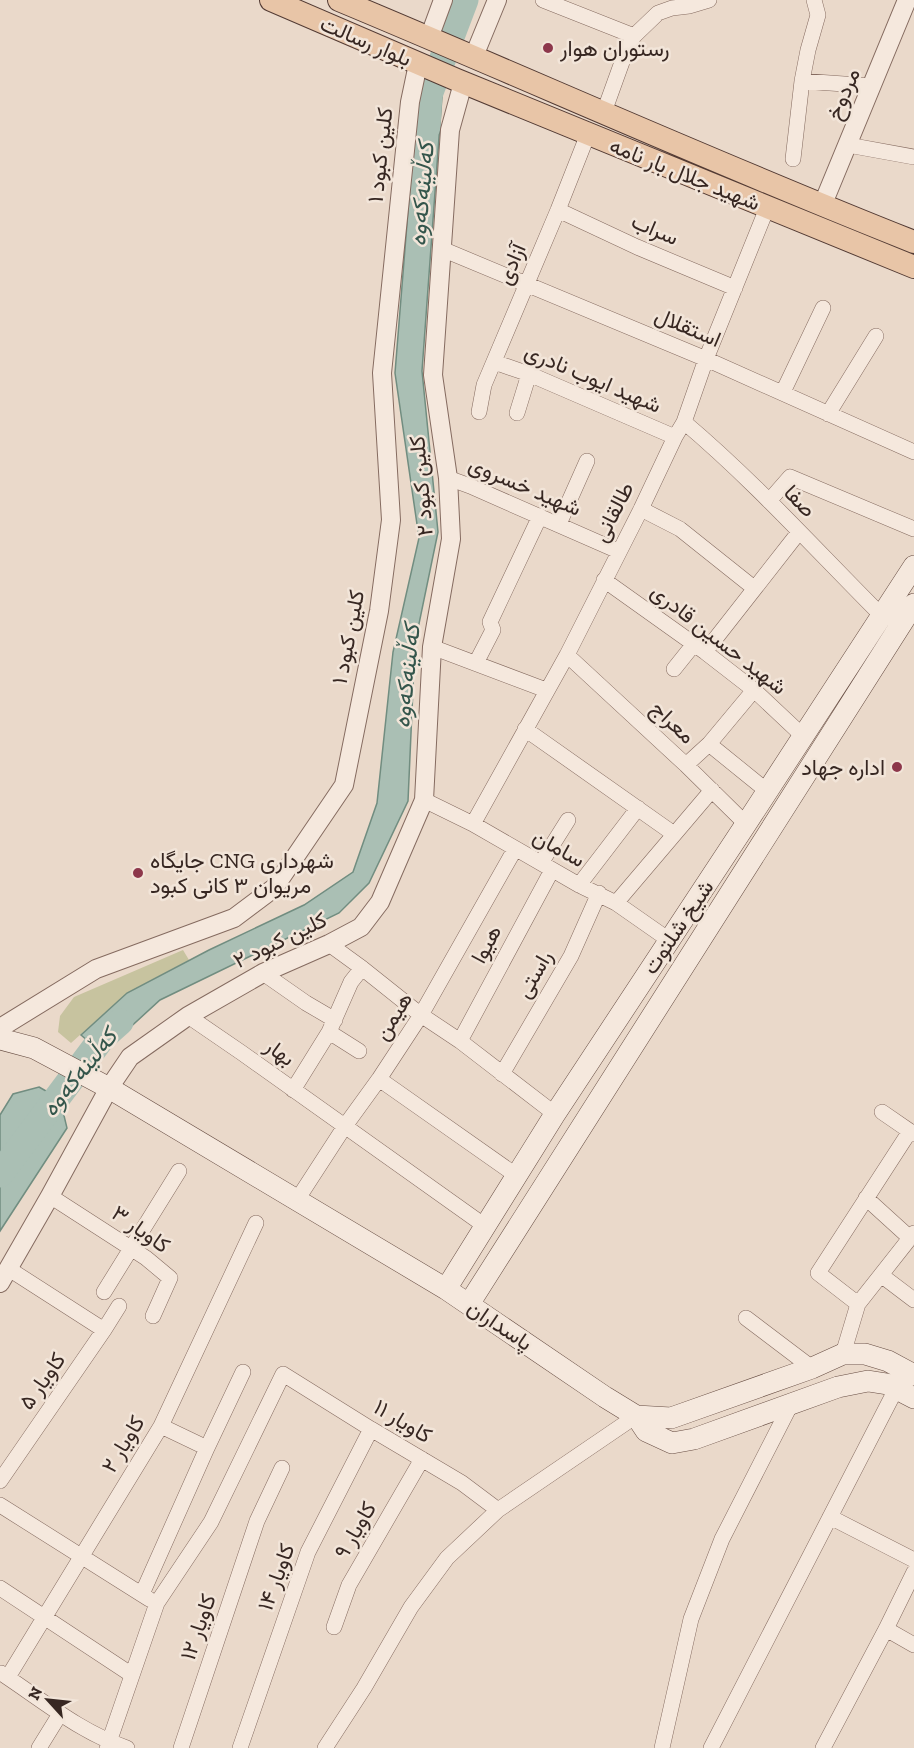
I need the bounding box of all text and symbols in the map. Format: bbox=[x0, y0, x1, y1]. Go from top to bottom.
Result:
street label: بلوار رسالت bbox=[316, 10, 416, 72]
place label: رستوران هوار bbox=[559, 35, 670, 62]
marker: رستوران هوار bbox=[541, 41, 555, 55]
street label: مردوخ bbox=[820, 64, 867, 124]
street label: کلین کبود ۱ bbox=[362, 106, 398, 204]
street label: شهید جلال بار نامه bbox=[606, 132, 764, 216]
water label: کەڵینەکەوە bbox=[402, 137, 441, 247]
street label: سراب bbox=[627, 207, 683, 251]
street label: آزادی bbox=[490, 238, 532, 289]
street label: استقلال bbox=[651, 301, 725, 353]
street label: شهید ایوب نادری bbox=[521, 337, 665, 419]
street label: کلین کبود ۲ bbox=[403, 435, 439, 537]
street label: شهید خسروی bbox=[465, 450, 585, 522]
street label: طالقانی bbox=[587, 477, 639, 547]
street label: صفا bbox=[778, 479, 822, 523]
street label: شهید حسین قادری bbox=[646, 577, 792, 701]
street label: کلین کبود ۱ bbox=[326, 587, 370, 686]
water label: کەڵینەکەوە bbox=[386, 618, 427, 729]
street label: معراج bbox=[644, 695, 701, 750]
place label: اداره جهاد bbox=[801, 754, 885, 781]
marker: اداره جهاد bbox=[890, 760, 904, 774]
street label: سامان bbox=[528, 823, 590, 873]
place label: جایگاه CNG شهرداری مریوان ۳ کانی کبود bbox=[150, 847, 334, 899]
marker: جایگاه CNG شهرداری مریوان ۳ کانی کبود bbox=[131, 866, 145, 880]
street label: شیخ شلتوت bbox=[637, 875, 720, 980]
street label: کلین کبود ۲ bbox=[229, 906, 331, 974]
street label: هیوا bbox=[465, 920, 507, 968]
street label: راستی bbox=[510, 945, 558, 1003]
street label: هیمن bbox=[368, 987, 418, 1045]
water label: کەڵینەکەوە bbox=[35, 1019, 127, 1122]
street label: بهار bbox=[259, 1031, 300, 1072]
street label: کاویار ۳ bbox=[107, 1199, 176, 1259]
street label: پاسداران bbox=[462, 1293, 538, 1357]
street label: کاویار ۵ bbox=[13, 1347, 71, 1415]
street label: کاویار ۱۱ bbox=[369, 1393, 437, 1449]
street label: کاویار ۲ bbox=[95, 1410, 151, 1478]
street label: کاویار ۹ bbox=[328, 1497, 382, 1563]
street label: کاویار ۱۴ bbox=[251, 1540, 301, 1614]
street label: کاویار ۱۲ bbox=[174, 1590, 222, 1664]
north arrow bbox=[18, 1670, 78, 1730]
text: N bbox=[24, 1684, 46, 1703]

